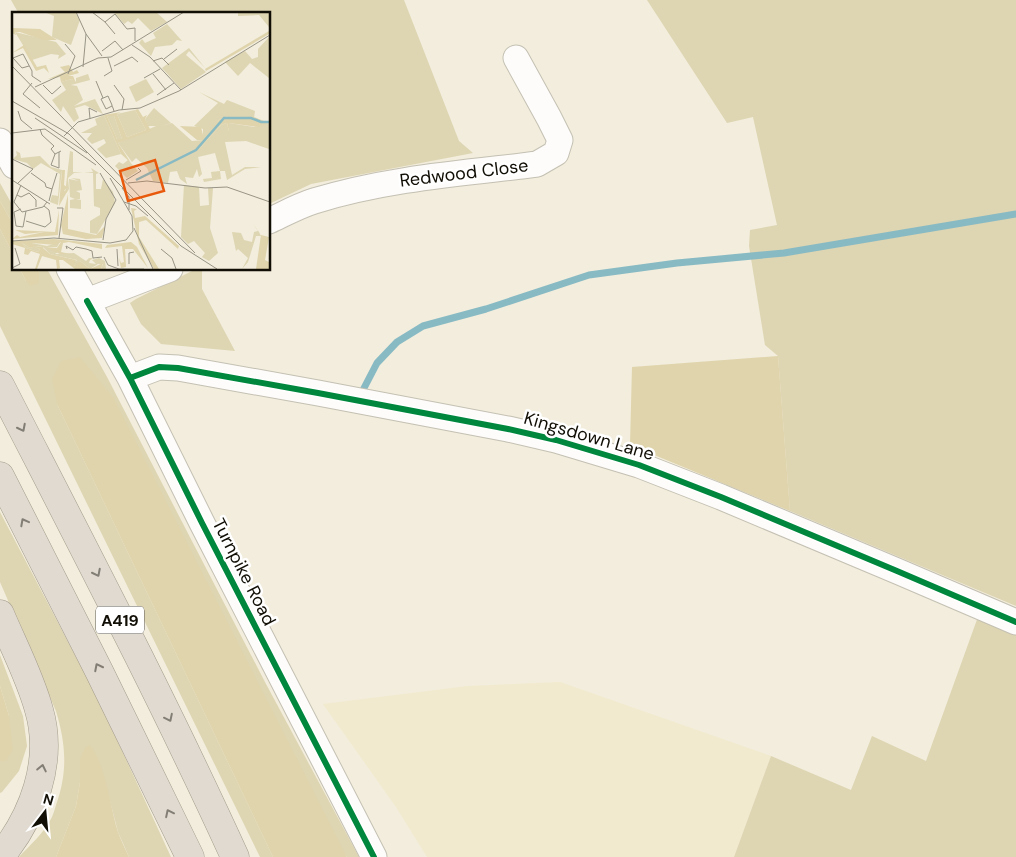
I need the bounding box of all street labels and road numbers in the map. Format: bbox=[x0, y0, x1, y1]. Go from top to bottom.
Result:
street label: Redwood Close bbox=[398, 153, 530, 193]
street label: Kingsdown Lane bbox=[521, 406, 657, 466]
street label: Turnpike Road bbox=[207, 514, 281, 630]
road number: A419 bbox=[96, 606, 144, 634]

